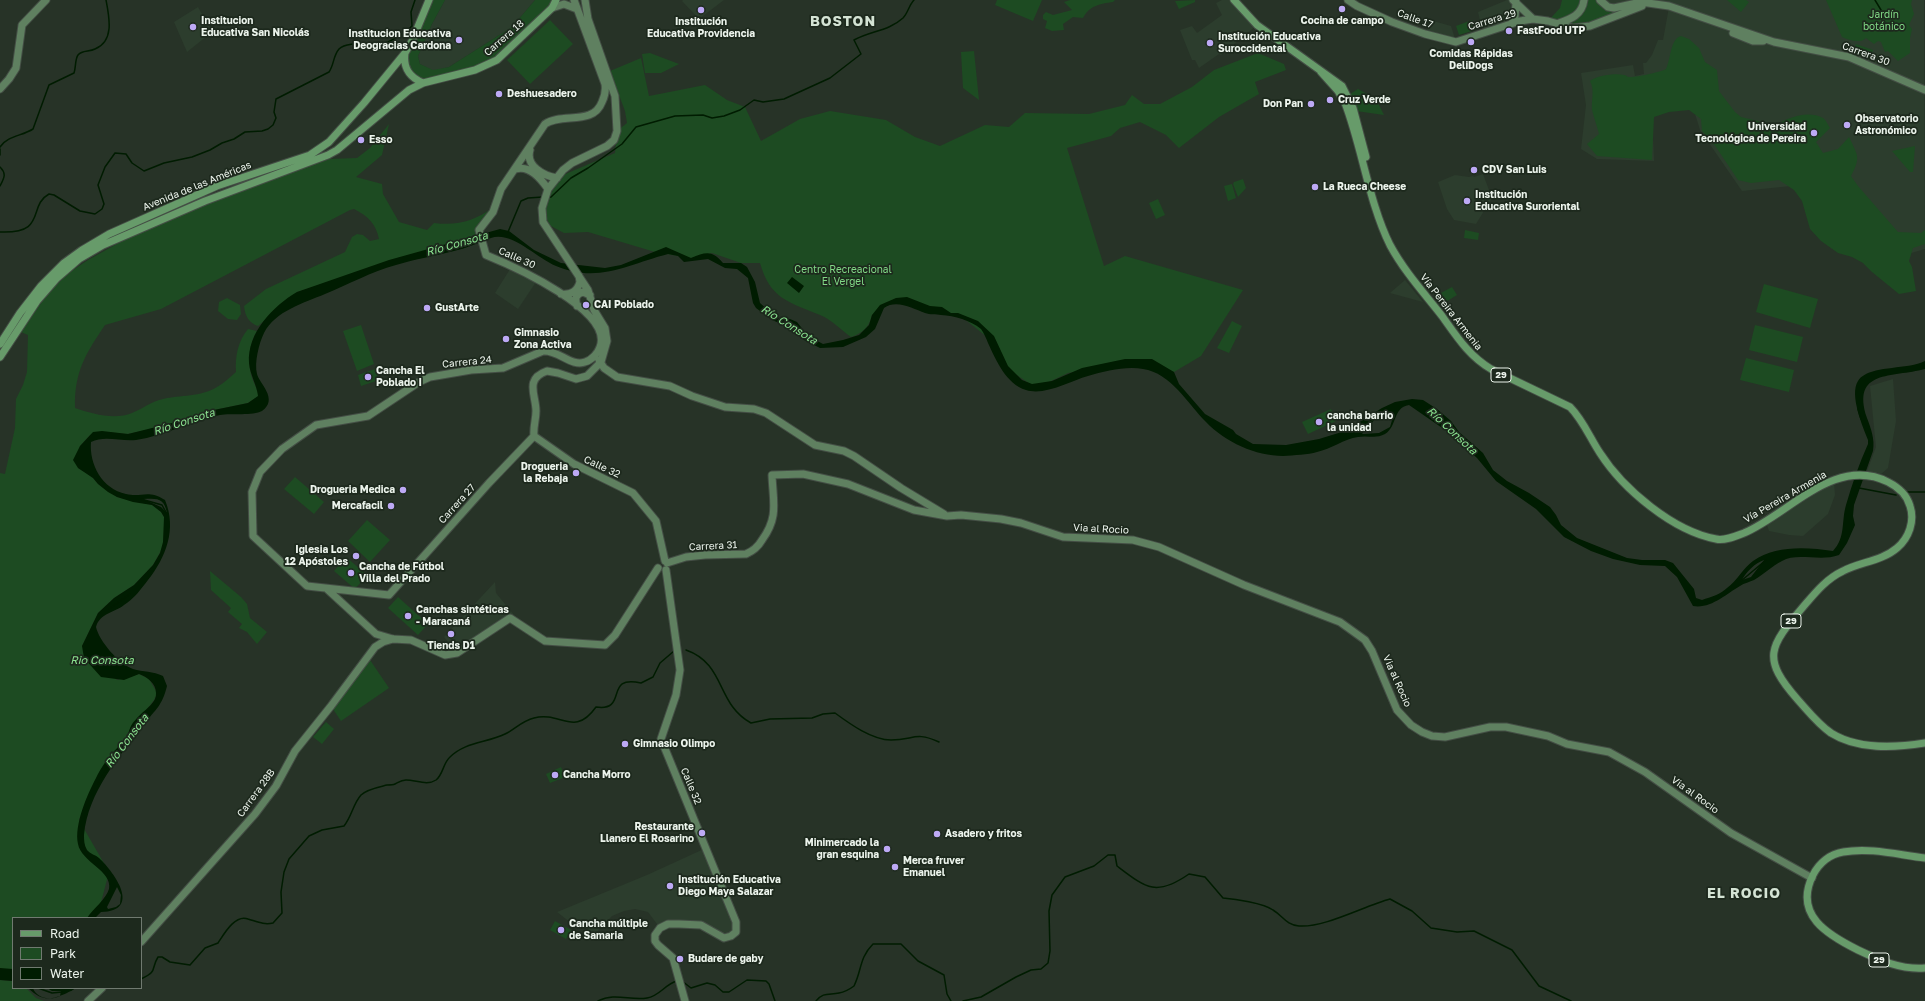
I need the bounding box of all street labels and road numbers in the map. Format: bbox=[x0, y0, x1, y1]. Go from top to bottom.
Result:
street label: Calle 17 bbox=[1395, 7, 1435, 31]
street label: Carrera 29 bbox=[1466, 7, 1518, 33]
street label: Carrera 18 bbox=[482, 17, 526, 59]
street label: Carrera 30 bbox=[1840, 40, 1892, 68]
street label: Avenida de las Américas bbox=[141, 159, 253, 213]
street label: Calle 30 bbox=[497, 245, 537, 271]
street label: Vía Pereira Armenia bbox=[1417, 271, 1485, 353]
street label: Carrera 24 bbox=[442, 353, 492, 371]
road number: 29 bbox=[1491, 368, 1511, 382]
street label: Calle 32 bbox=[582, 453, 622, 481]
street label: Vía Pereira Armenia bbox=[1741, 468, 1829, 526]
street label: Carrera 27 bbox=[436, 482, 478, 526]
street label: Via al Rocio bbox=[1073, 522, 1129, 536]
street label: Carrera 31 bbox=[688, 539, 738, 553]
road number: 29 bbox=[1781, 614, 1801, 628]
street label: Via al Rocio bbox=[1380, 653, 1414, 709]
street label: Calle 32 bbox=[678, 766, 704, 806]
street label: Carrera 28B bbox=[235, 767, 277, 819]
street label: Via al Rocio bbox=[1669, 774, 1721, 816]
road number: 29 bbox=[1869, 953, 1889, 967]

